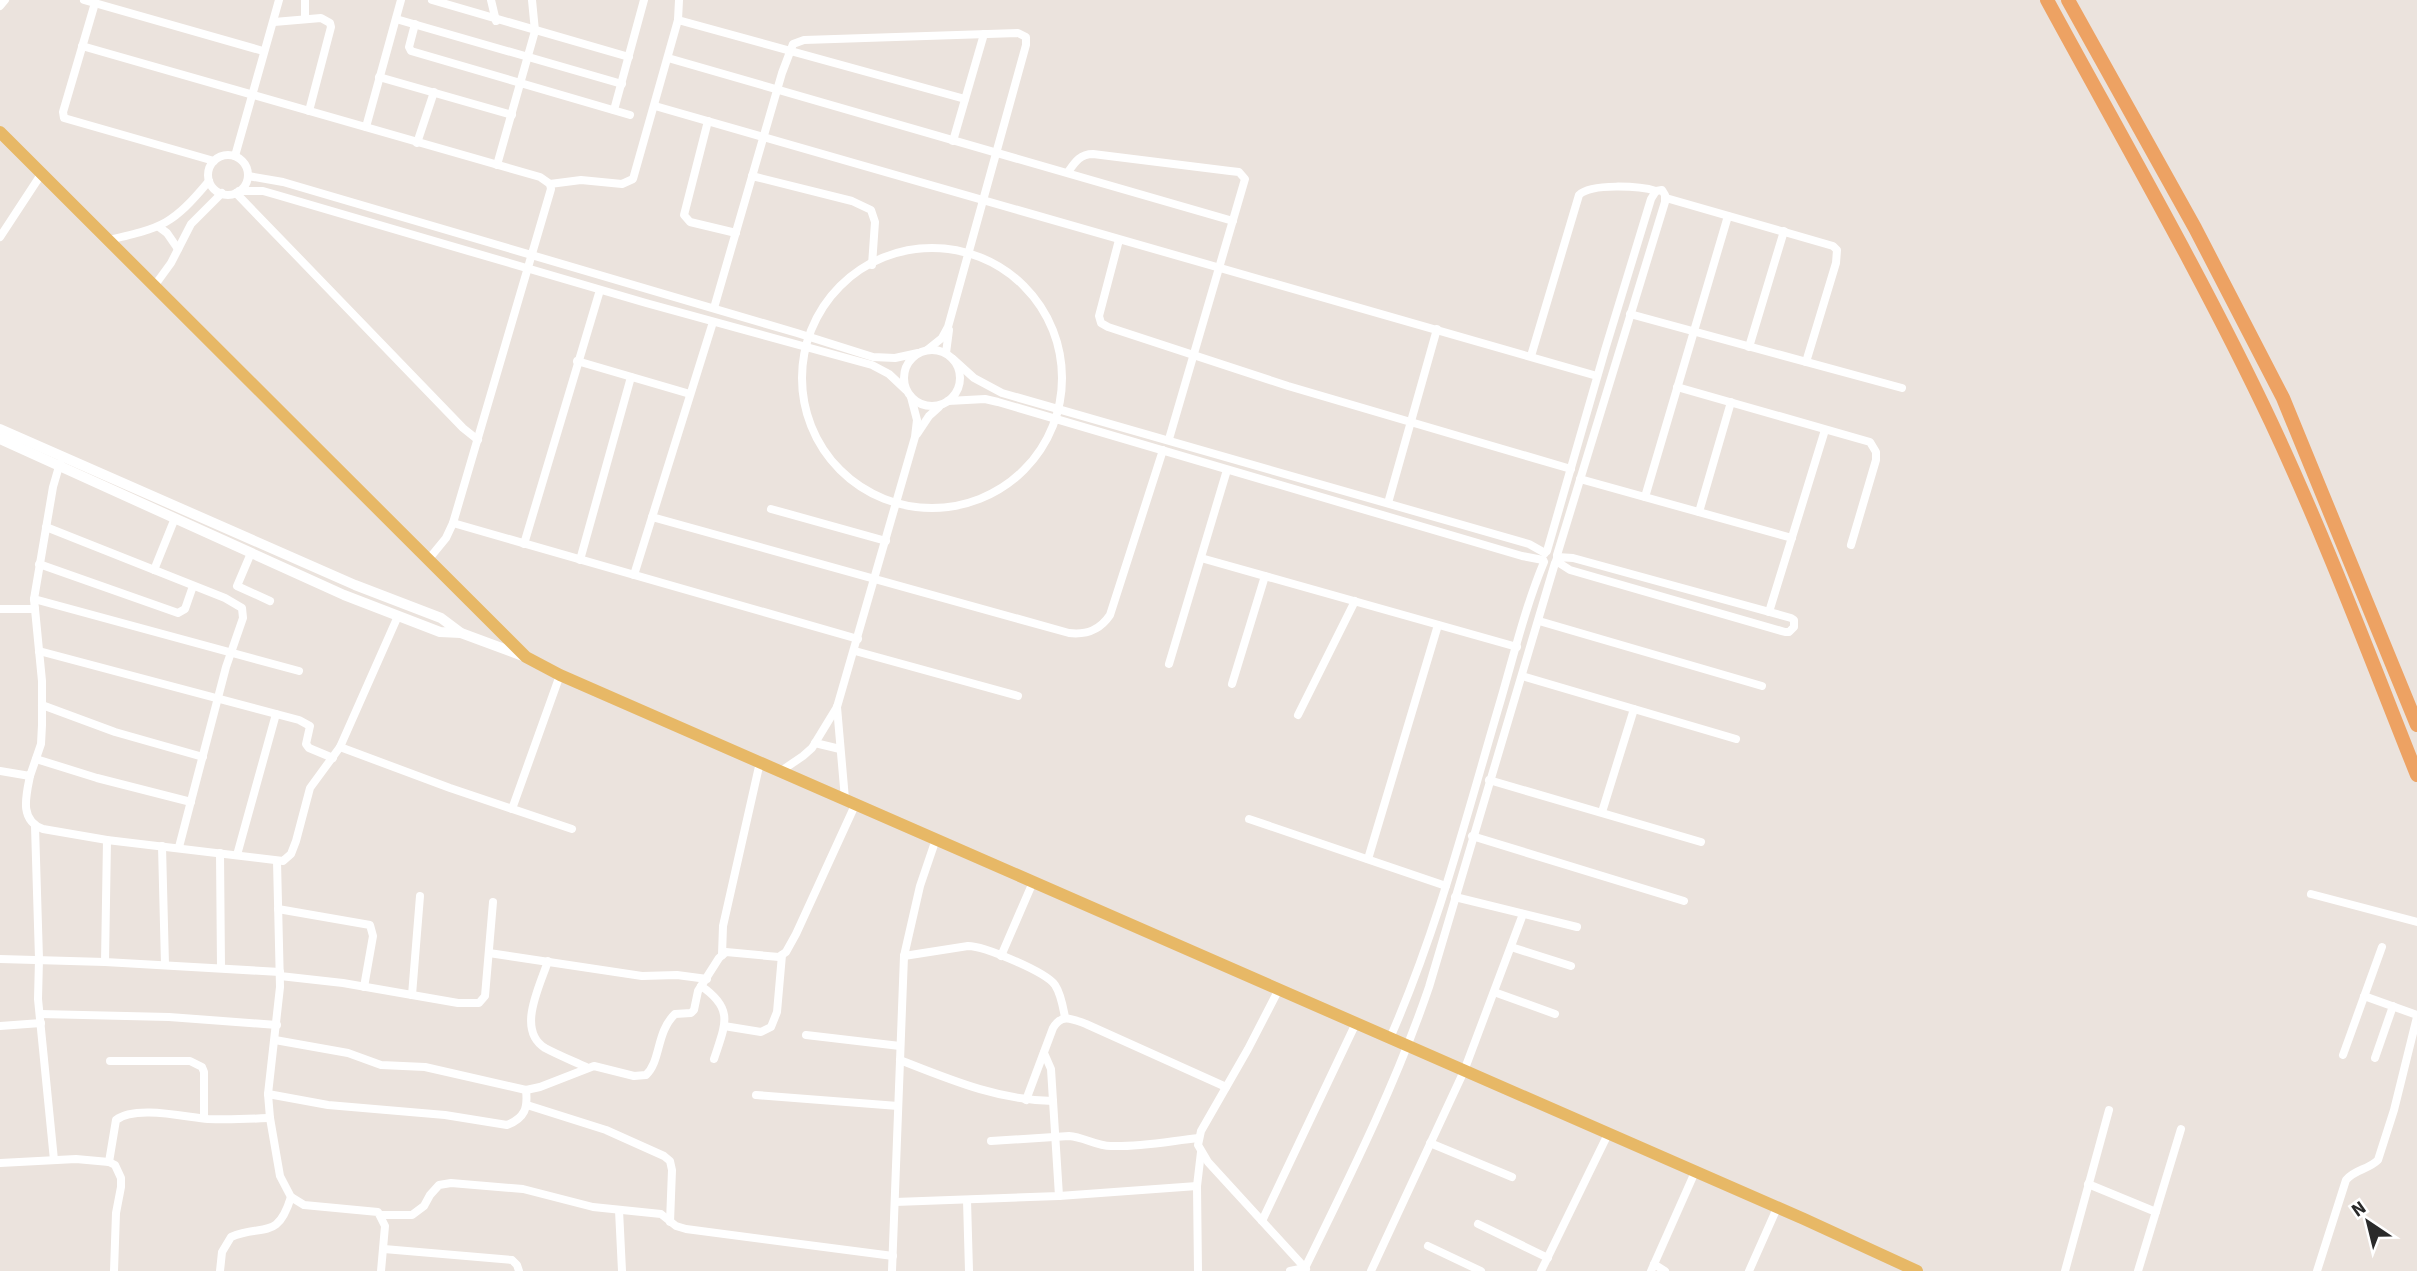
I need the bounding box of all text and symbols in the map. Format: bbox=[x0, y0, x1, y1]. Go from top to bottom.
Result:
north arrow bbox=[2333, 1187, 2403, 1257]
text: N bbox=[2346, 1195, 2372, 1224]

